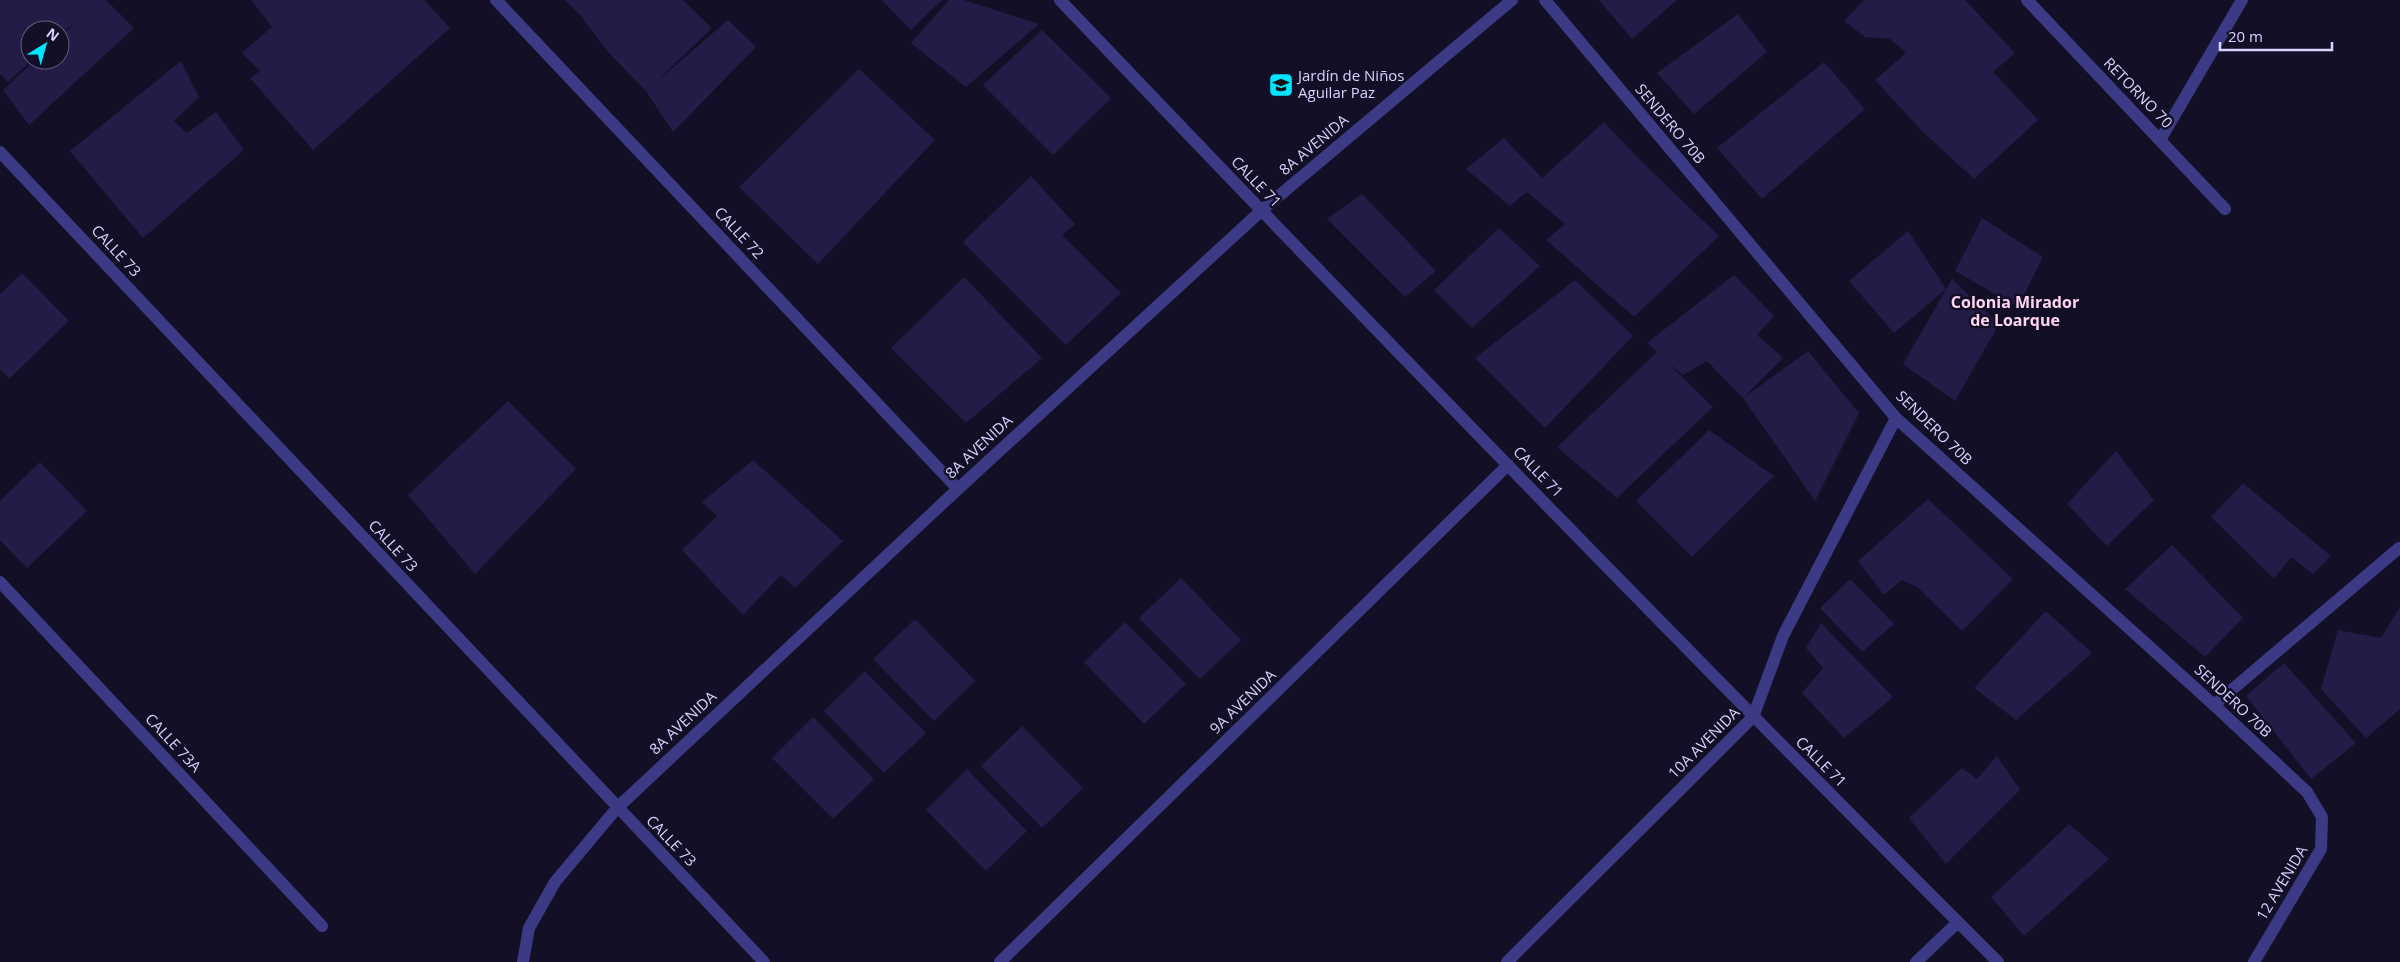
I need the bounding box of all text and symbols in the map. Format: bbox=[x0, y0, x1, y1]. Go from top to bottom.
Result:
north arrow bbox=[20, 20, 70, 70]
scale bar bbox=[2220, 20, 2332, 52]
text: N bbox=[43, 23, 63, 45]
text: 20 m bbox=[2228, 26, 2263, 46]
street label: RETORNO 70 bbox=[2100, 53, 2177, 132]
place label: Jardín de Niños Aguilar Paz bbox=[1296, 65, 1405, 102]
school or university icon: Jardín de Niños Aguilar Paz bbox=[1268, 72, 1294, 98]
street label: SENDERO 70B bbox=[1631, 79, 1710, 168]
street label: 8A AVENIDA bbox=[1275, 109, 1353, 179]
street label: CALLE 71 bbox=[1227, 151, 1286, 211]
street label: CALLE 72 bbox=[711, 202, 769, 263]
street label: CALLE 73 bbox=[88, 220, 146, 281]
district label: Colonia Mirador de Loarque bbox=[1951, 291, 2079, 331]
street label: SENDERO 70B bbox=[1892, 386, 1977, 469]
street label: 8A AVENIDA bbox=[941, 410, 1016, 482]
street label: CALLE 71 bbox=[1509, 441, 1568, 501]
street label: CALLE 73 bbox=[365, 515, 423, 576]
street label: SENDERO 70B bbox=[2191, 659, 2277, 741]
street label: 9A AVENIDA bbox=[1205, 664, 1280, 738]
street label: 8A AVENIDA bbox=[645, 686, 720, 758]
street label: 10A AVENIDA bbox=[1663, 702, 1744, 782]
street label: CALLE 73A bbox=[141, 709, 206, 776]
street label: CALLE 71 bbox=[1792, 732, 1851, 791]
street label: CALLE 73 bbox=[642, 810, 701, 870]
street label: 12 AVENIDA bbox=[2251, 841, 2312, 923]

